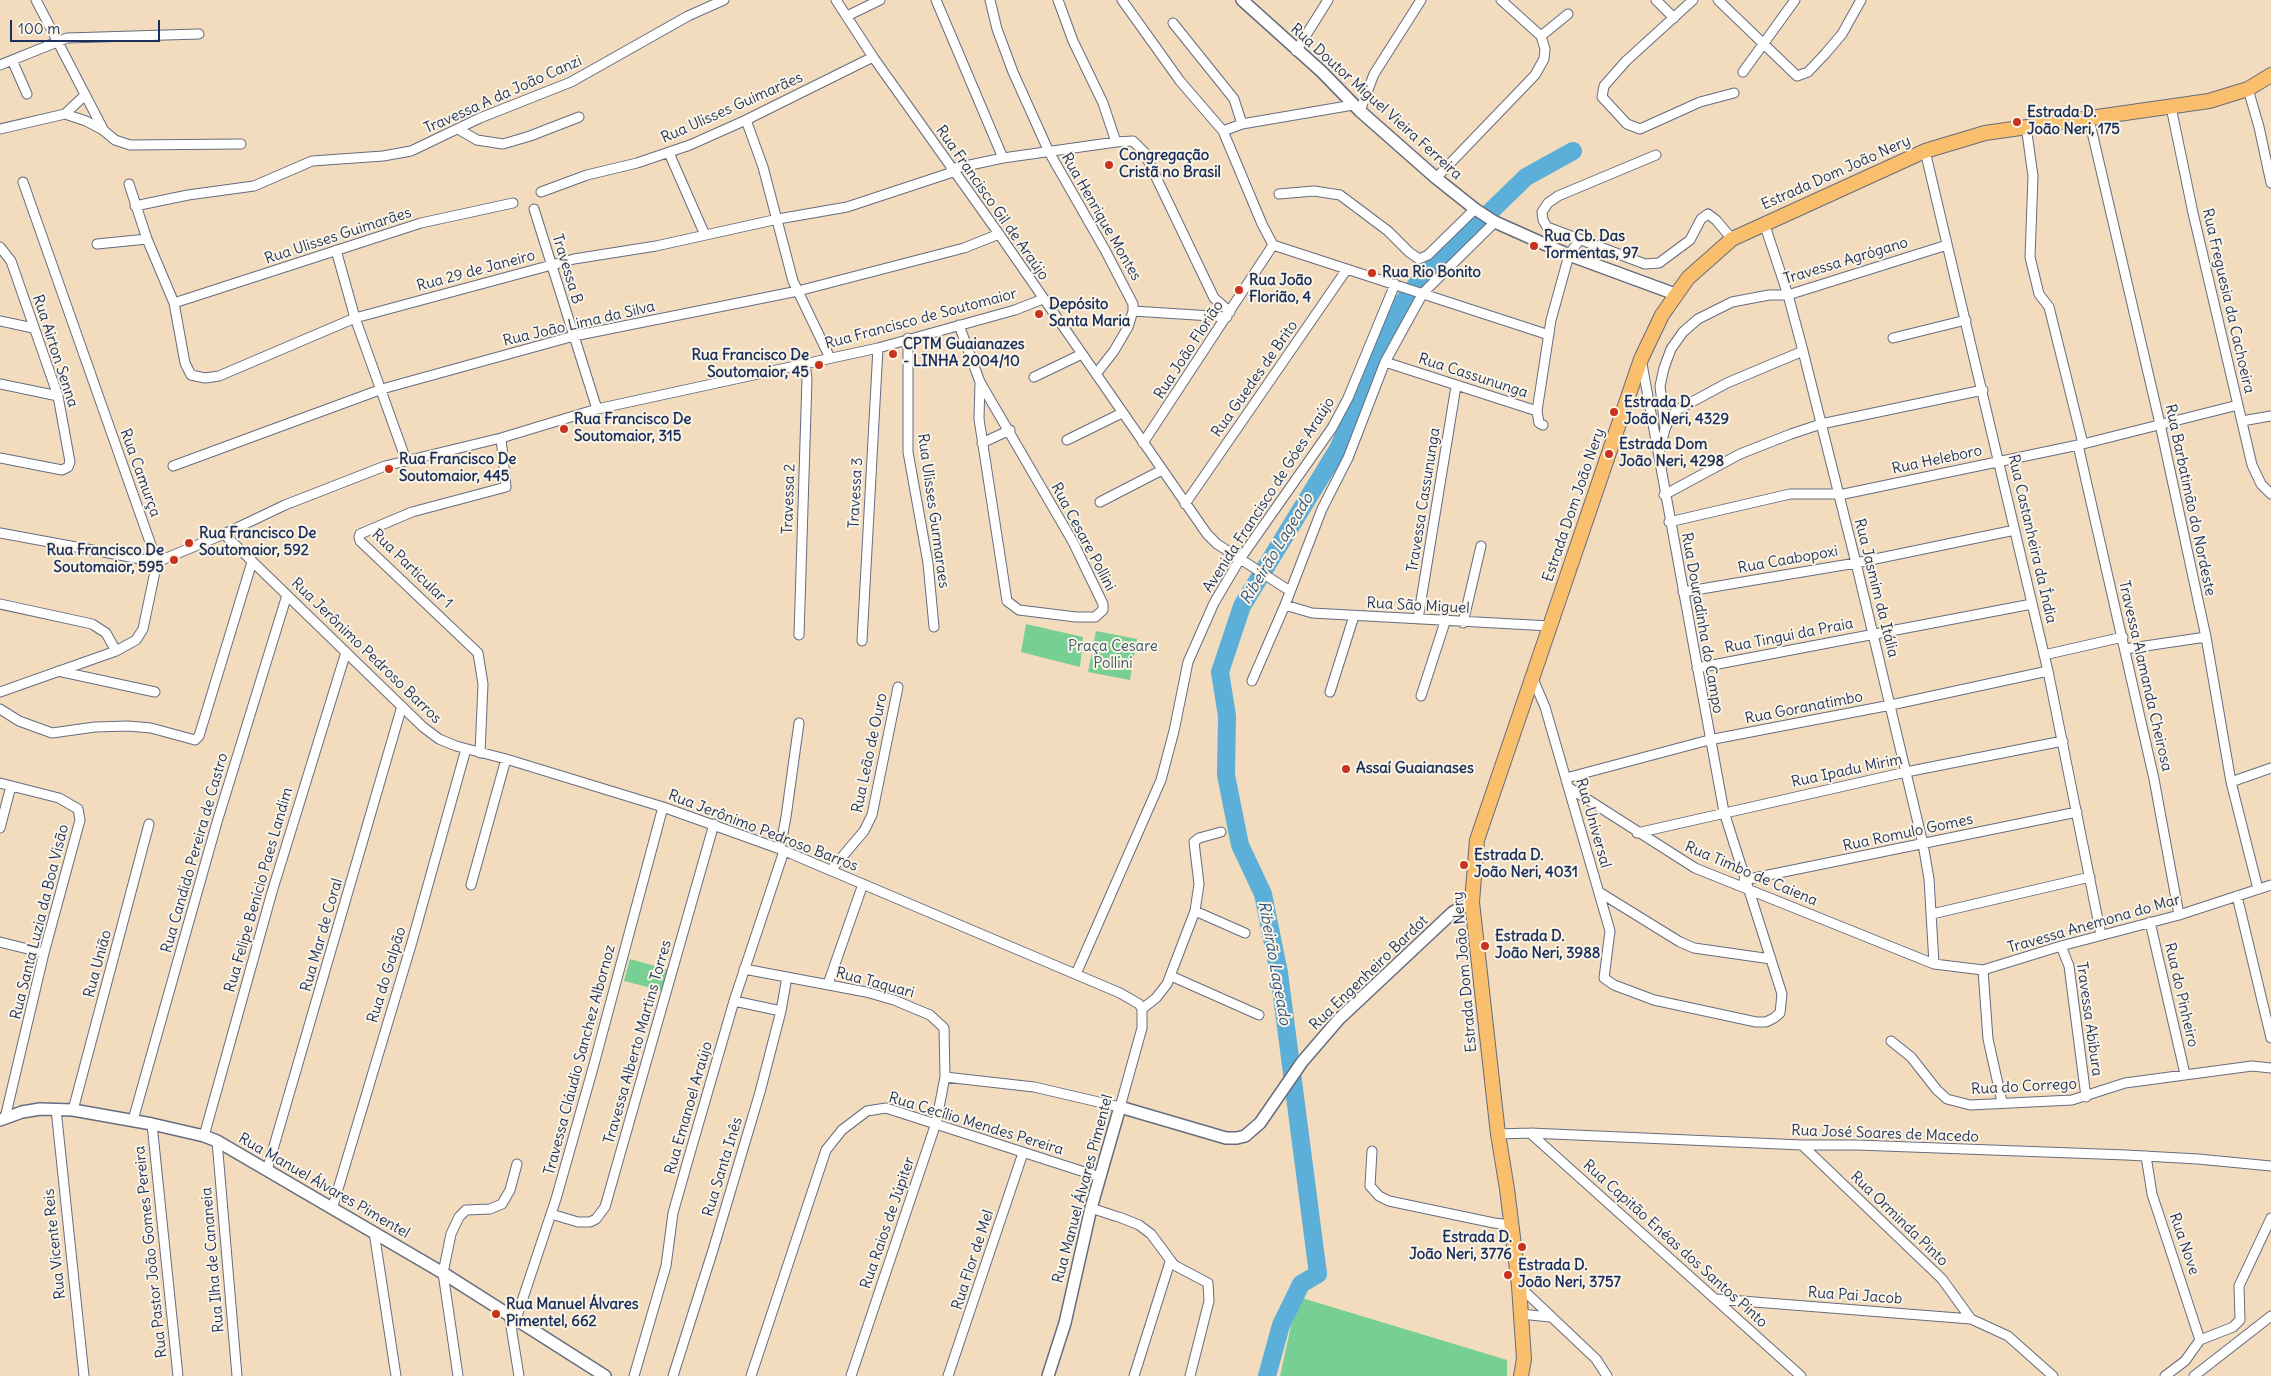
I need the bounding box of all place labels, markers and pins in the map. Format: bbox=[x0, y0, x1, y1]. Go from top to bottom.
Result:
place label: Estrada D. João Neri, 175 bbox=[2027, 104, 2120, 139]
marker: Estrada D. João Neri, 175 bbox=[2011, 116, 2023, 128]
place label: Congregação Cristã no Brasil bbox=[1119, 147, 1221, 182]
marker: Congregação Cristã no Brasil bbox=[1103, 159, 1115, 171]
place label: Rua Cb. Das Tormentas, 97 bbox=[1544, 228, 1638, 263]
marker: Rua Cb. Das Tormentas, 97 bbox=[1528, 240, 1540, 252]
place label: Rua Rio Bonito bbox=[1382, 264, 1481, 282]
marker: Rua Rio Bonito bbox=[1366, 267, 1378, 279]
place label: Rua João Florião, 4 bbox=[1249, 272, 1312, 307]
marker: Rua João Florião, 4 bbox=[1233, 284, 1245, 296]
place label: Depósito Santa Maria bbox=[1049, 296, 1130, 331]
marker: Depósito Santa Maria bbox=[1033, 308, 1045, 320]
place label: CPTM Guaianazes - LINHA 2004/10 bbox=[903, 336, 1025, 371]
place label: Rua Francisco De Soutomaior, 45 bbox=[692, 347, 809, 382]
marker: CPTM Guaianazes - LINHA 2004/10 bbox=[887, 348, 899, 360]
marker: Rua Francisco De Soutomaior, 45 bbox=[813, 359, 825, 371]
place label: Estrada D. João Neri, 4329 bbox=[1624, 394, 1729, 429]
marker: Estrada D. João Neri, 4329 bbox=[1608, 406, 1620, 418]
place label: Rua Francisco De Soutomaior, 315 bbox=[574, 411, 691, 446]
marker: Rua Francisco De Soutomaior, 315 bbox=[558, 423, 570, 435]
place label: Estrada Dom João Neri, 4298 bbox=[1619, 436, 1724, 471]
marker: Estrada Dom João Neri, 4298 bbox=[1603, 448, 1615, 460]
place label: Rua Francisco De Soutomaior, 445 bbox=[399, 451, 516, 486]
marker: Rua Francisco De Soutomaior, 445 bbox=[383, 463, 395, 475]
place label: Rua Francisco De Soutomaior, 592 bbox=[199, 525, 316, 560]
marker: Rua Francisco De Soutomaior, 592 bbox=[183, 537, 195, 549]
place label: Rua Francisco De Soutomaior, 595 bbox=[47, 542, 164, 577]
marker: Rua Francisco De Soutomaior, 595 bbox=[168, 554, 180, 566]
place label: Assaí Guaianases bbox=[1356, 760, 1474, 778]
marker: Assaí Guaianases bbox=[1340, 763, 1352, 775]
place label: Estrada D. João Neri, 4031 bbox=[1474, 847, 1578, 882]
marker: Estrada D. João Neri, 4031 bbox=[1458, 859, 1470, 871]
place label: Estrada D. João Neri, 3988 bbox=[1495, 928, 1600, 963]
marker: Estrada D. João Neri, 3988 bbox=[1479, 940, 1491, 952]
place label: Estrada D. João Neri, 3776 bbox=[1409, 1229, 1512, 1264]
marker: Estrada D. João Neri, 3776 bbox=[1516, 1241, 1528, 1253]
place label: Estrada D. João Neri, 3757 bbox=[1518, 1257, 1621, 1292]
marker: Estrada D. João Neri, 3757 bbox=[1502, 1269, 1514, 1281]
place label: Rua Manuel Álvares Pimentel, 662 bbox=[506, 1296, 639, 1331]
marker: Rua Manuel Álvares Pimentel, 662 bbox=[490, 1308, 502, 1320]

